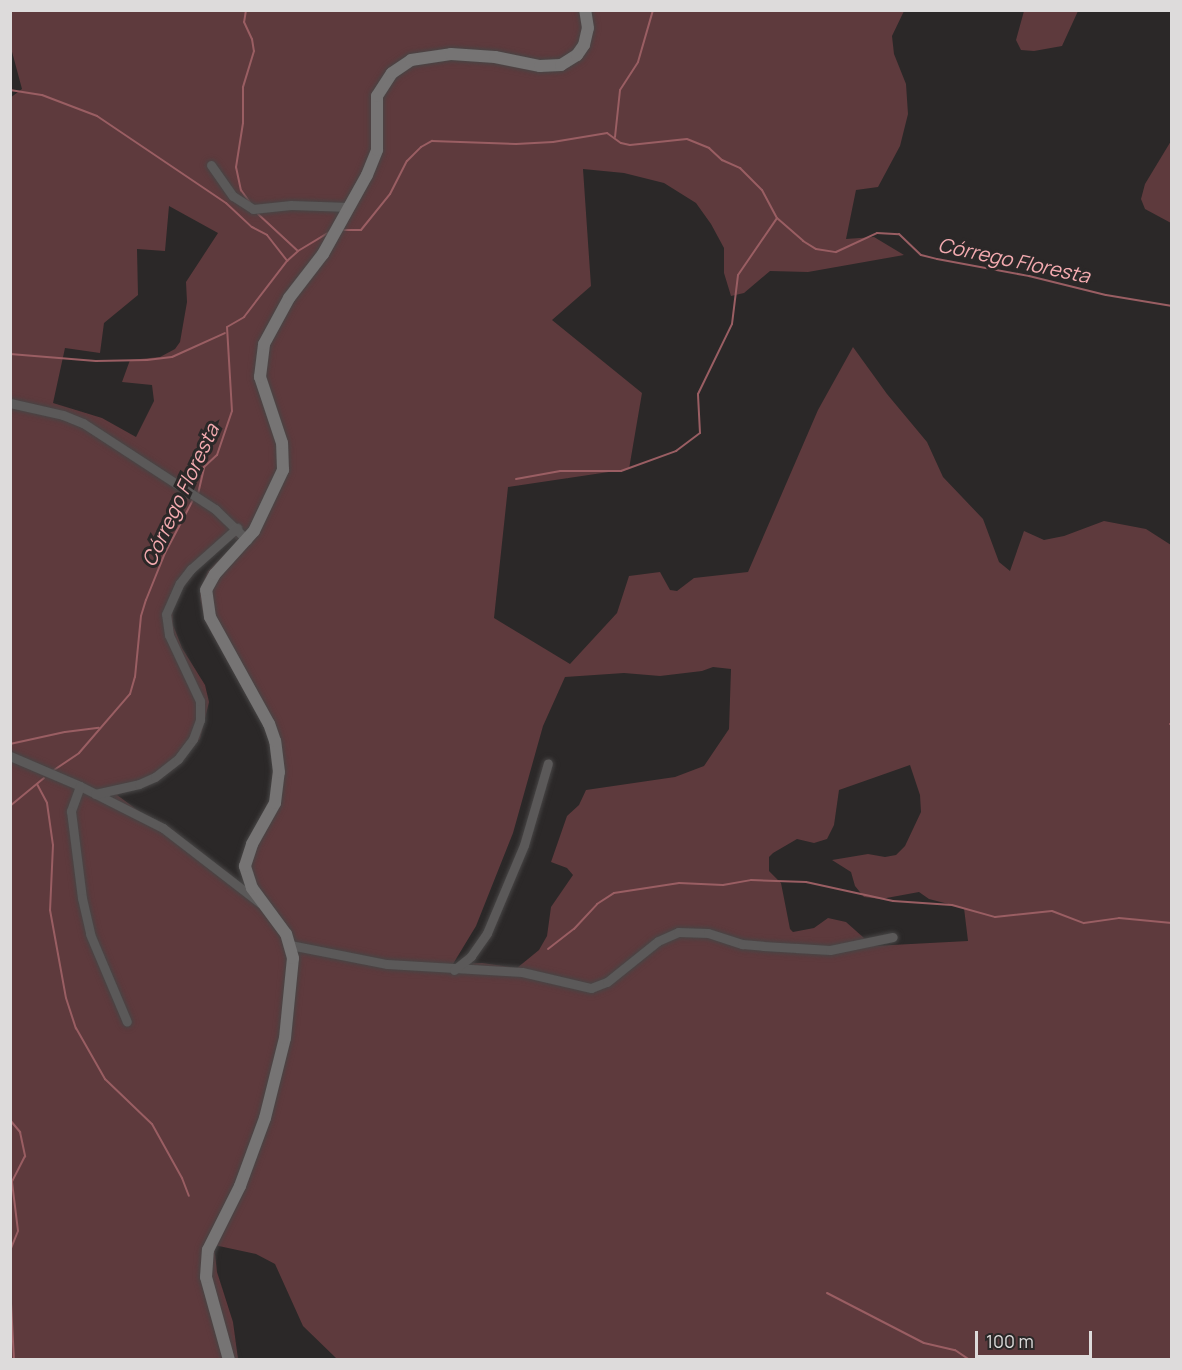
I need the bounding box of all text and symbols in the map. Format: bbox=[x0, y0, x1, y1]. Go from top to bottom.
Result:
water label: Córrego Floresta bbox=[936, 232, 1092, 288]
water label: Córrego Floresta bbox=[136, 420, 224, 570]
scale bar bbox=[978, 1319, 1095, 1357]
text: 100 m bbox=[986, 1329, 1034, 1353]

